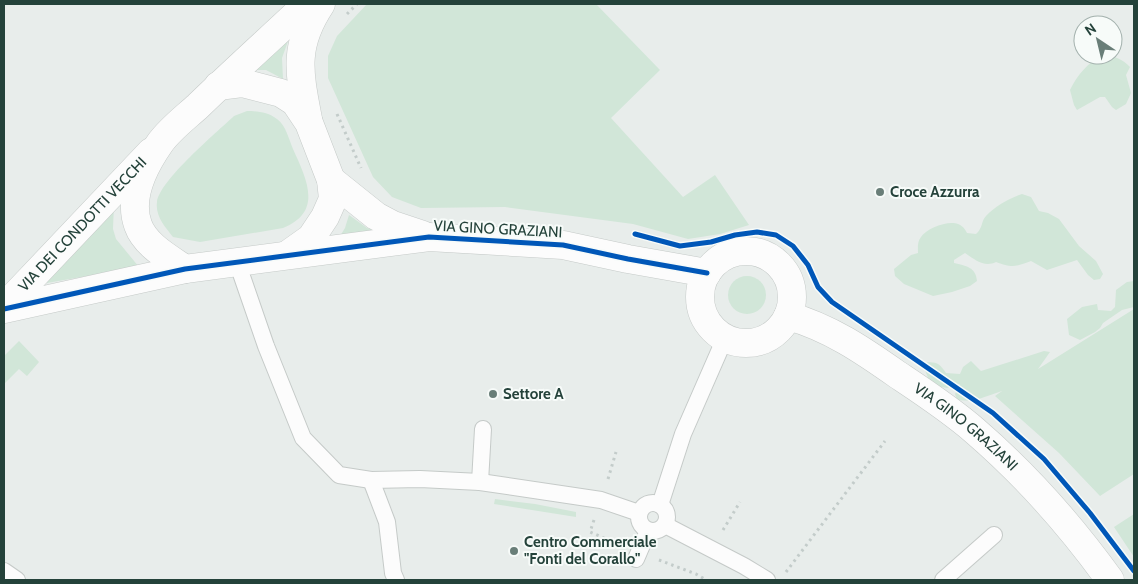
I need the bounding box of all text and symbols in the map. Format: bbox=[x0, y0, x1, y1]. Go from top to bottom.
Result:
north arrow bbox=[1073, 15, 1123, 65]
text: N bbox=[1081, 19, 1100, 40]
street label: VIA DEI CONDOTTI VECCHI bbox=[14, 153, 150, 295]
place label: Croce Azzurra bbox=[890, 183, 980, 201]
marker: Croce Azzurra bbox=[874, 186, 886, 198]
street label: VIA GINO GRAZIANI bbox=[433, 217, 563, 241]
street label: VIA GINO GRAZIANI bbox=[911, 379, 1022, 475]
place label: Settore A bbox=[503, 385, 564, 403]
marker: Settore A bbox=[487, 388, 499, 400]
place label: Centro Commerciale "Fonti del Corallo" bbox=[524, 533, 657, 568]
marker: Centro Commerciale "Fonti del Corallo" bbox=[508, 545, 520, 557]

